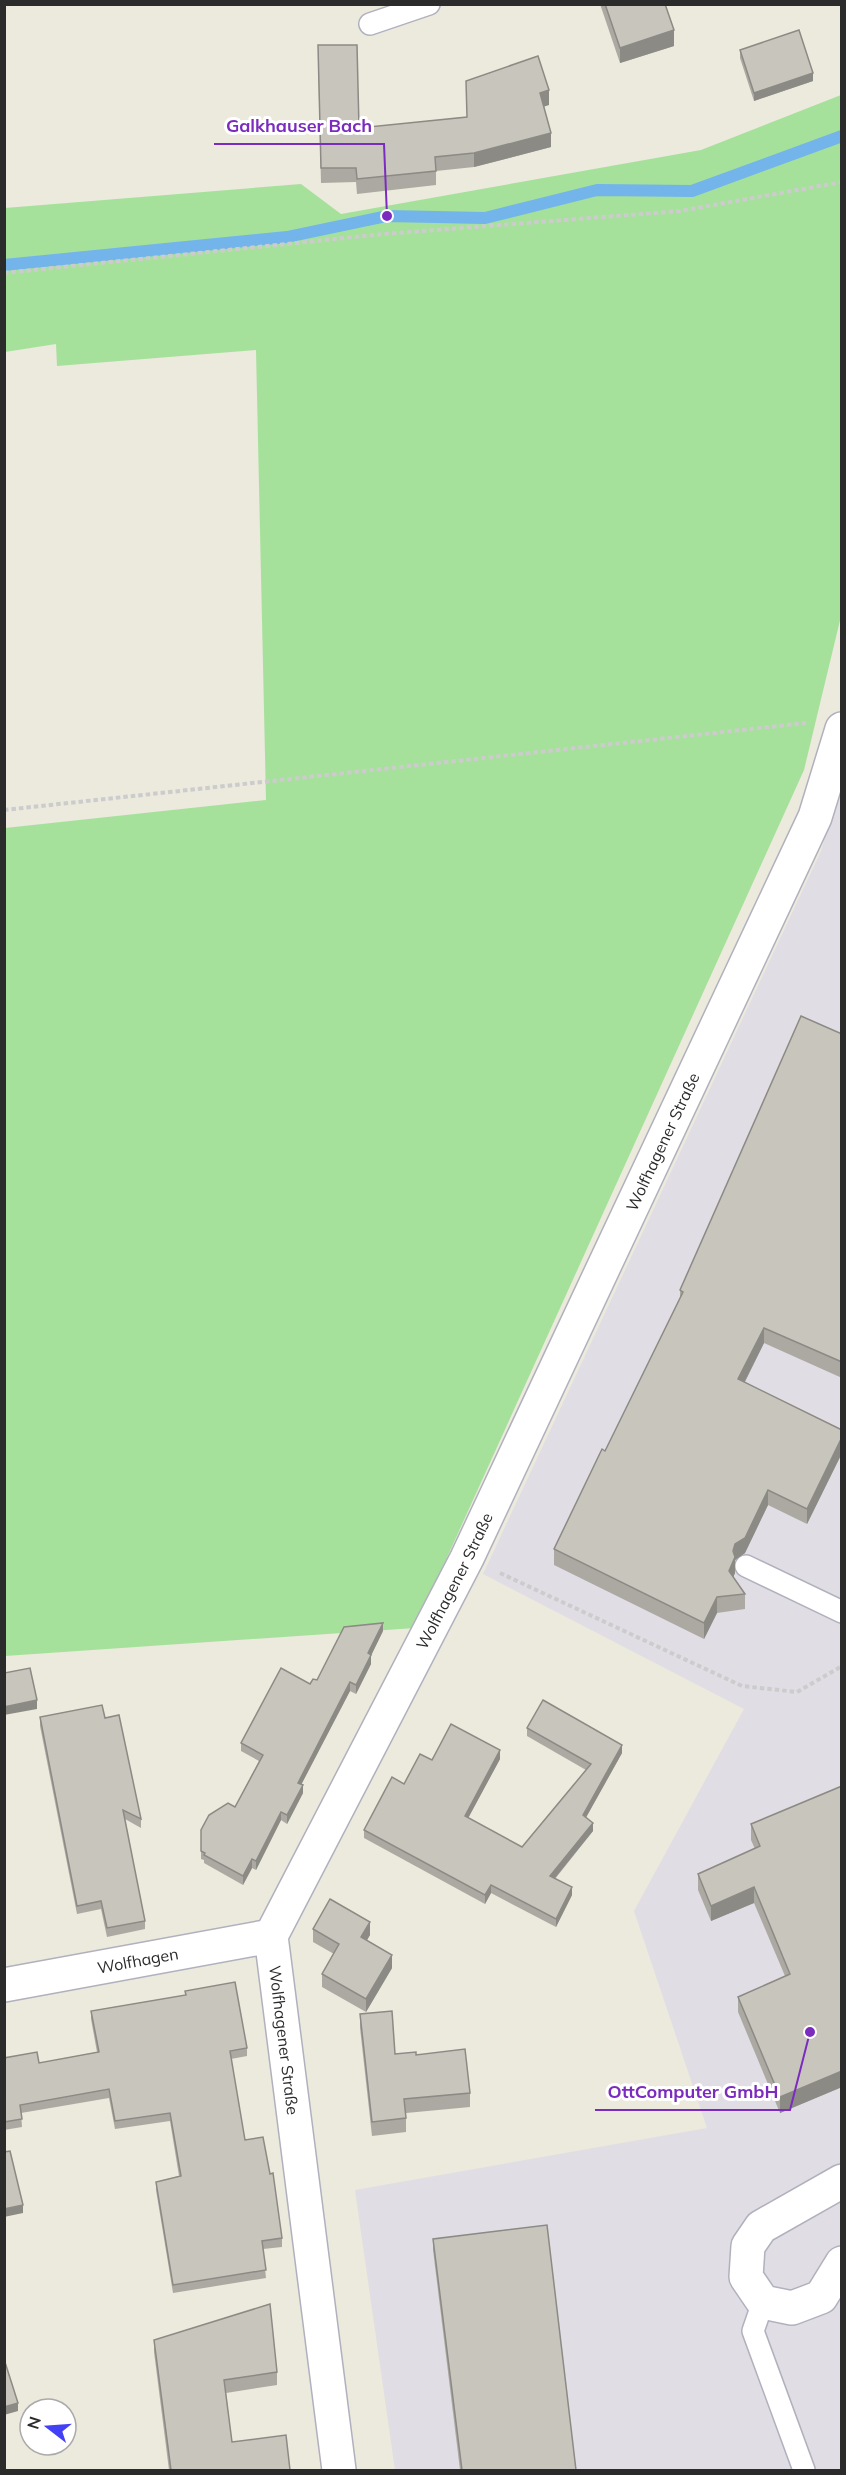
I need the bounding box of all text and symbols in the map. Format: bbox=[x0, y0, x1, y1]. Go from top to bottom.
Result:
callout: Galkhauser Bach bbox=[214, 108, 384, 144]
text: Galkhauser Bach bbox=[226, 114, 372, 137]
street label: Wolfhagener Straße bbox=[621, 1069, 704, 1214]
street label: Wolfhagener Straße bbox=[411, 1509, 497, 1653]
street label: Wolfhagen bbox=[96, 1943, 180, 1978]
street label: Wolfhagener Straße bbox=[265, 1964, 303, 2116]
callout: OttComputer GmbH bbox=[595, 2074, 790, 2110]
text: OttComputer GmbH bbox=[608, 2080, 778, 2103]
north arrow bbox=[18, 2397, 78, 2457]
text: N bbox=[22, 2414, 45, 2431]

